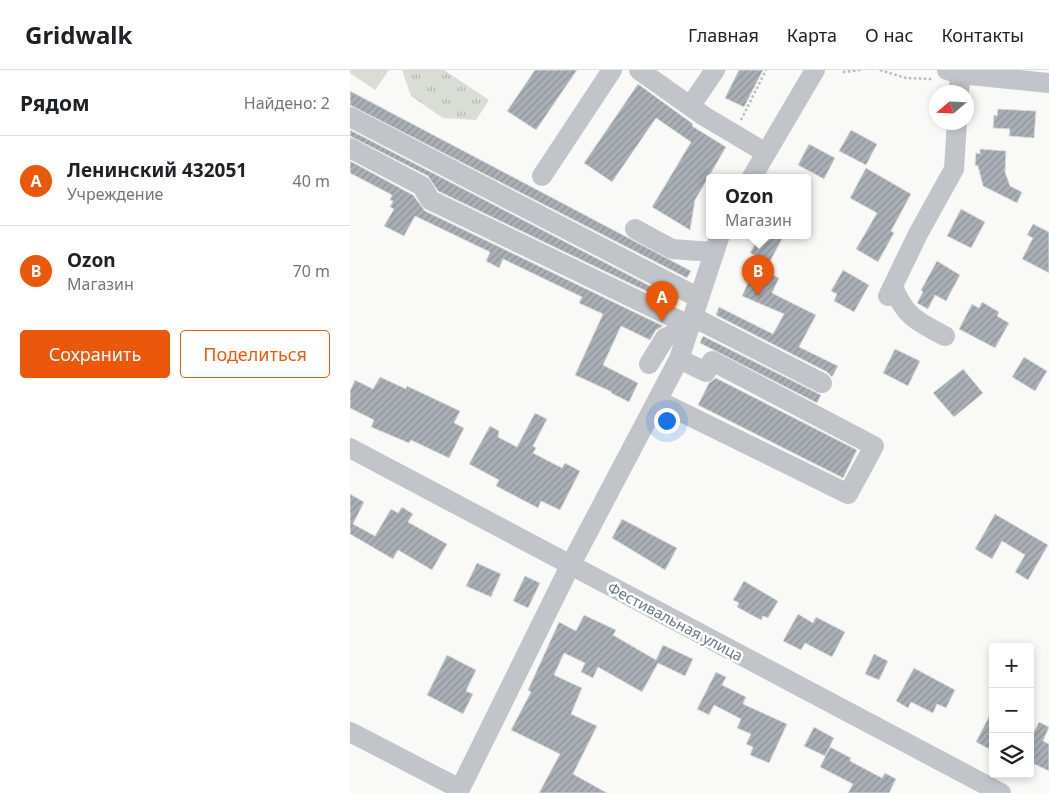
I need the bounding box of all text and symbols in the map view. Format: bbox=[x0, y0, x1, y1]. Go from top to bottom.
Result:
text: Gridwalk bbox=[25, 18, 132, 51]
text: Главная bbox=[688, 23, 759, 47]
text: Карта bbox=[787, 23, 837, 47]
text: О нас bbox=[865, 23, 913, 47]
text: Контакты bbox=[941, 23, 1024, 47]
north arrow bbox=[929, 85, 974, 130]
text: Рядом bbox=[20, 89, 90, 117]
text: Найдено: 2 bbox=[244, 92, 330, 114]
text: Ленинский 432051 bbox=[67, 157, 247, 183]
text: A bbox=[30, 170, 42, 192]
text: 40 m bbox=[293, 170, 330, 192]
popup bbox=[706, 174, 811, 239]
text: Учреждение bbox=[67, 183, 163, 205]
text: Ozon bbox=[725, 183, 774, 209]
text: Магазин bbox=[725, 209, 792, 231]
text: Ozon bbox=[67, 247, 116, 273]
pin: B bbox=[742, 255, 774, 296]
text: B bbox=[31, 260, 41, 282]
text: 70 m bbox=[293, 260, 330, 282]
text: Магазин bbox=[67, 273, 134, 295]
pin: A bbox=[646, 281, 678, 322]
button: Сохранить bbox=[20, 330, 170, 378]
button: Поделиться bbox=[180, 330, 330, 378]
your location bbox=[654, 408, 680, 434]
street label: Фестивальная улица bbox=[604, 577, 747, 665]
map controls bbox=[989, 643, 1034, 778]
button: + bbox=[989, 643, 1034, 688]
button: − bbox=[989, 688, 1034, 733]
button: layers bbox=[989, 733, 1034, 778]

